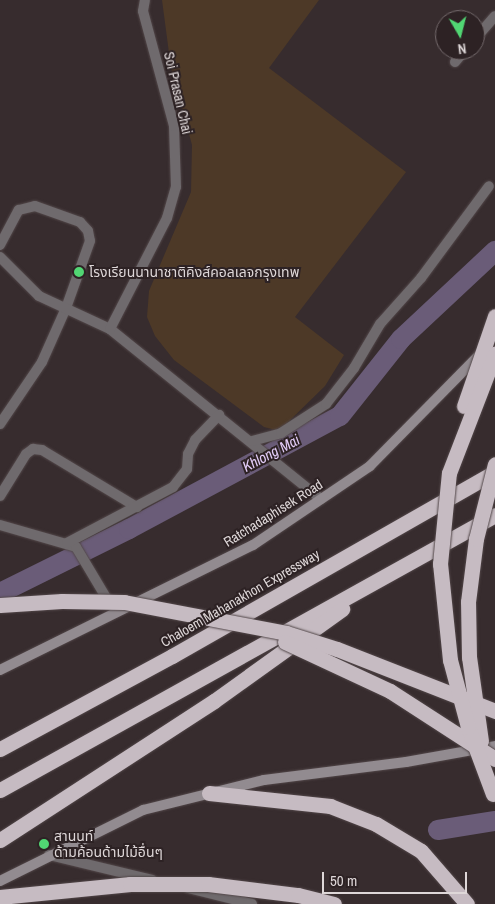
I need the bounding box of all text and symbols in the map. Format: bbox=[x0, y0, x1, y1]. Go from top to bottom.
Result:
north arrow bbox=[435, 10, 485, 60]
text: N bbox=[457, 39, 467, 58]
street label: Soi Prasan Chai bbox=[160, 50, 196, 136]
place label: โรงเรียนนานาชาติคิงส์คอลเลจกรุงเทพ bbox=[89, 264, 299, 280]
marker: โรงเรียนนานาชาติคิงส์คอลเลจกรุงเทพ bbox=[73, 266, 85, 278]
water label: Khlong Mai bbox=[239, 430, 303, 476]
street label: Ratchadaphisek Road bbox=[220, 476, 326, 550]
street label: Chaloem Mahanakhon Expressway bbox=[158, 546, 322, 650]
place label: สานนท์ ด้ามค้อนด้ามไม้อื่นๆ bbox=[54, 828, 163, 860]
marker: สานนท์ ด้ามค้อนด้ามไม้อื่นๆ bbox=[38, 838, 50, 850]
scale bar bbox=[325, 862, 470, 894]
text: 50 m bbox=[330, 870, 357, 891]

